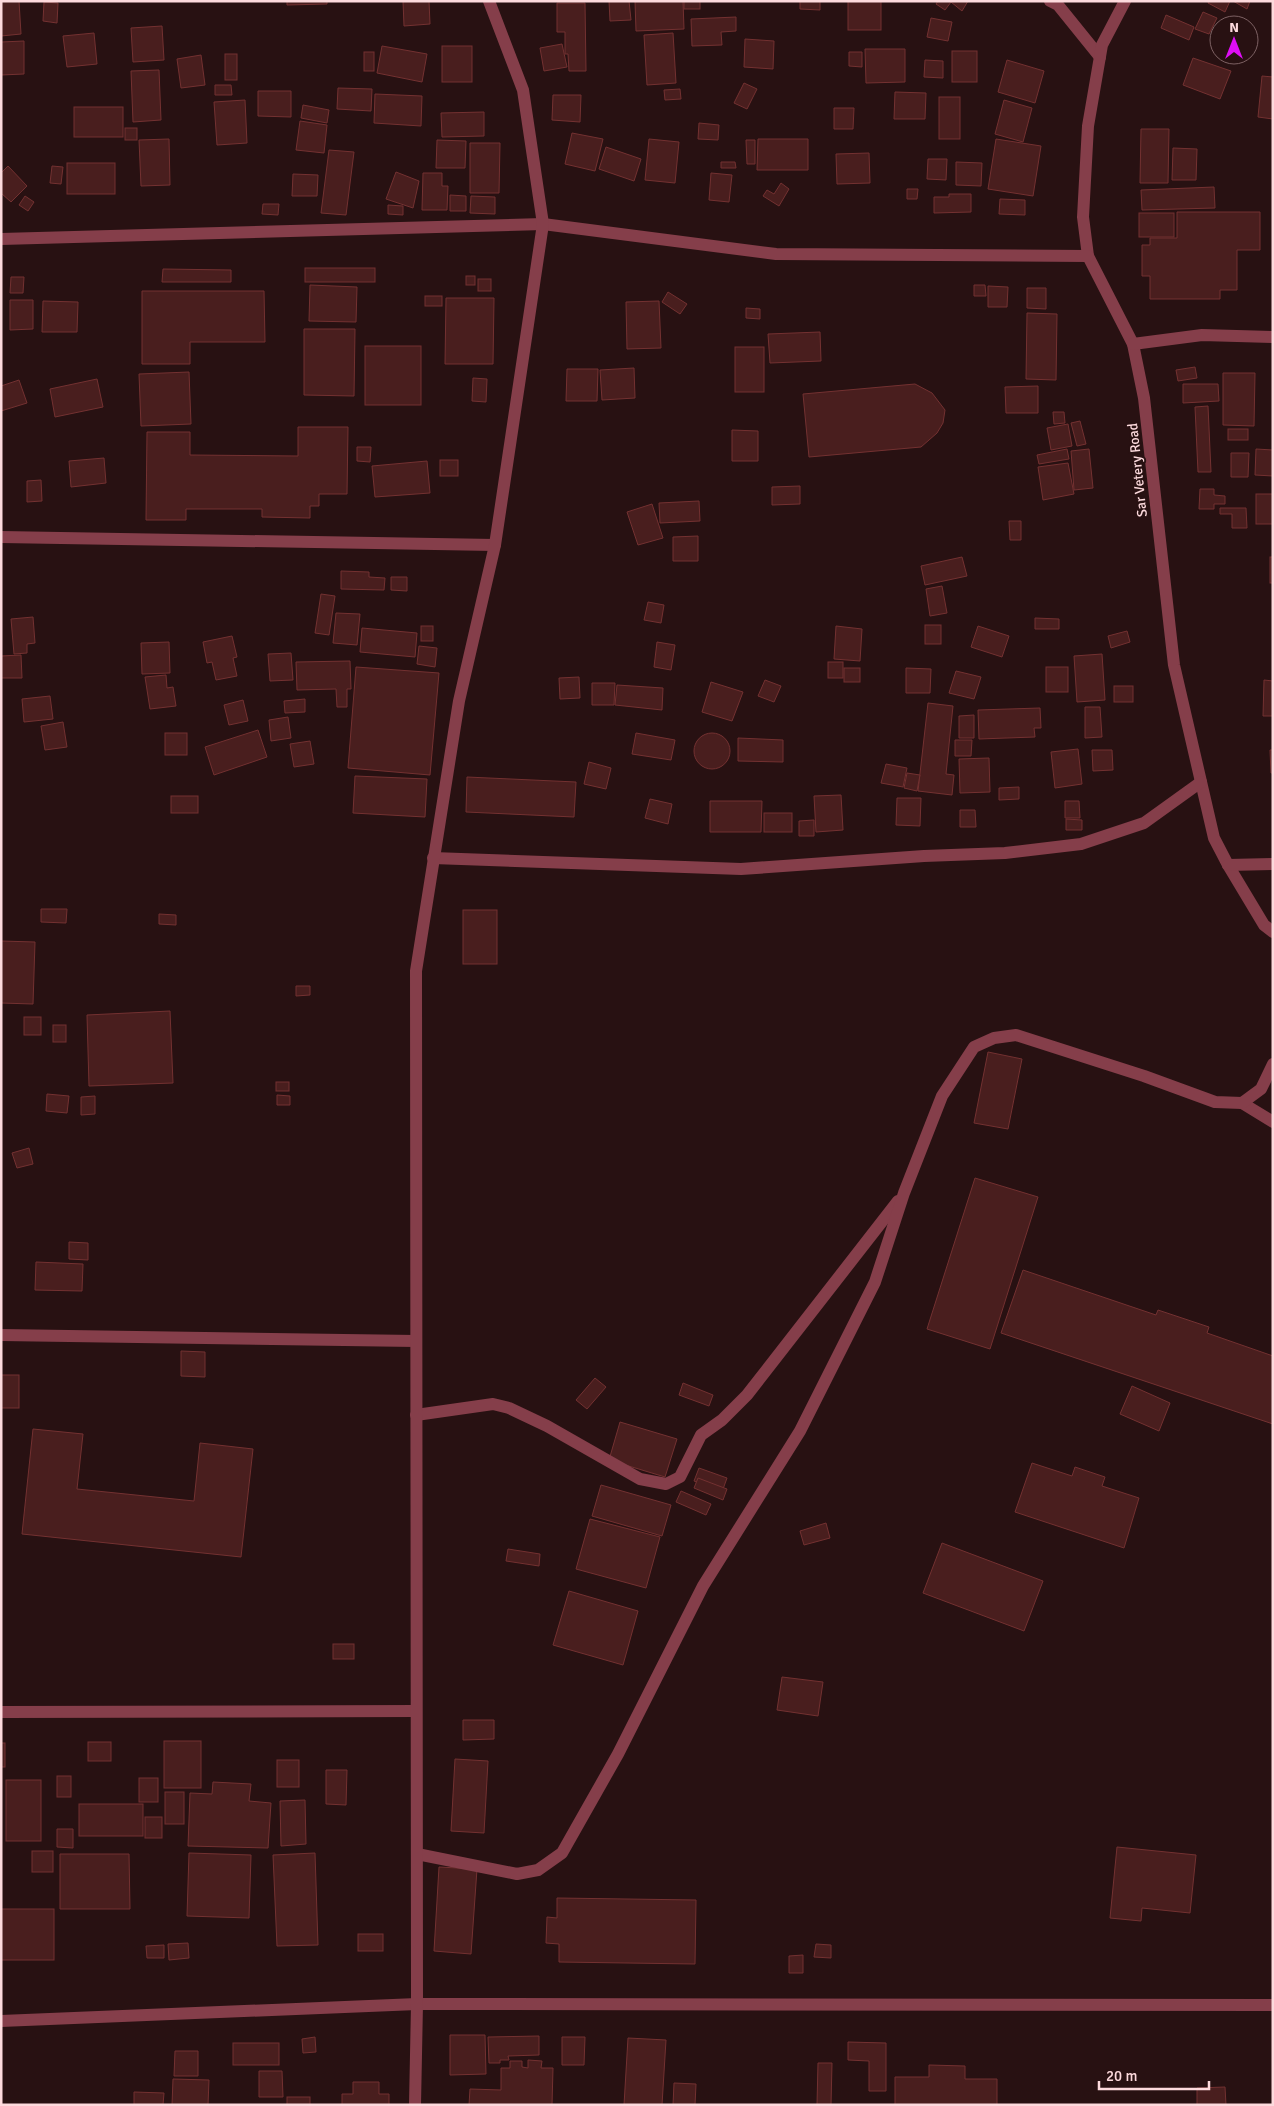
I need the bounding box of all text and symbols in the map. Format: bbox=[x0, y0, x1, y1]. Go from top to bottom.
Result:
north arrow bbox=[1209, 15, 1259, 65]
text: N bbox=[1229, 19, 1239, 36]
street label: Sar Vetery Road bbox=[1124, 422, 1151, 518]
scale bar bbox=[1099, 2058, 1209, 2090]
text: 20 m bbox=[1106, 2067, 1137, 2085]

